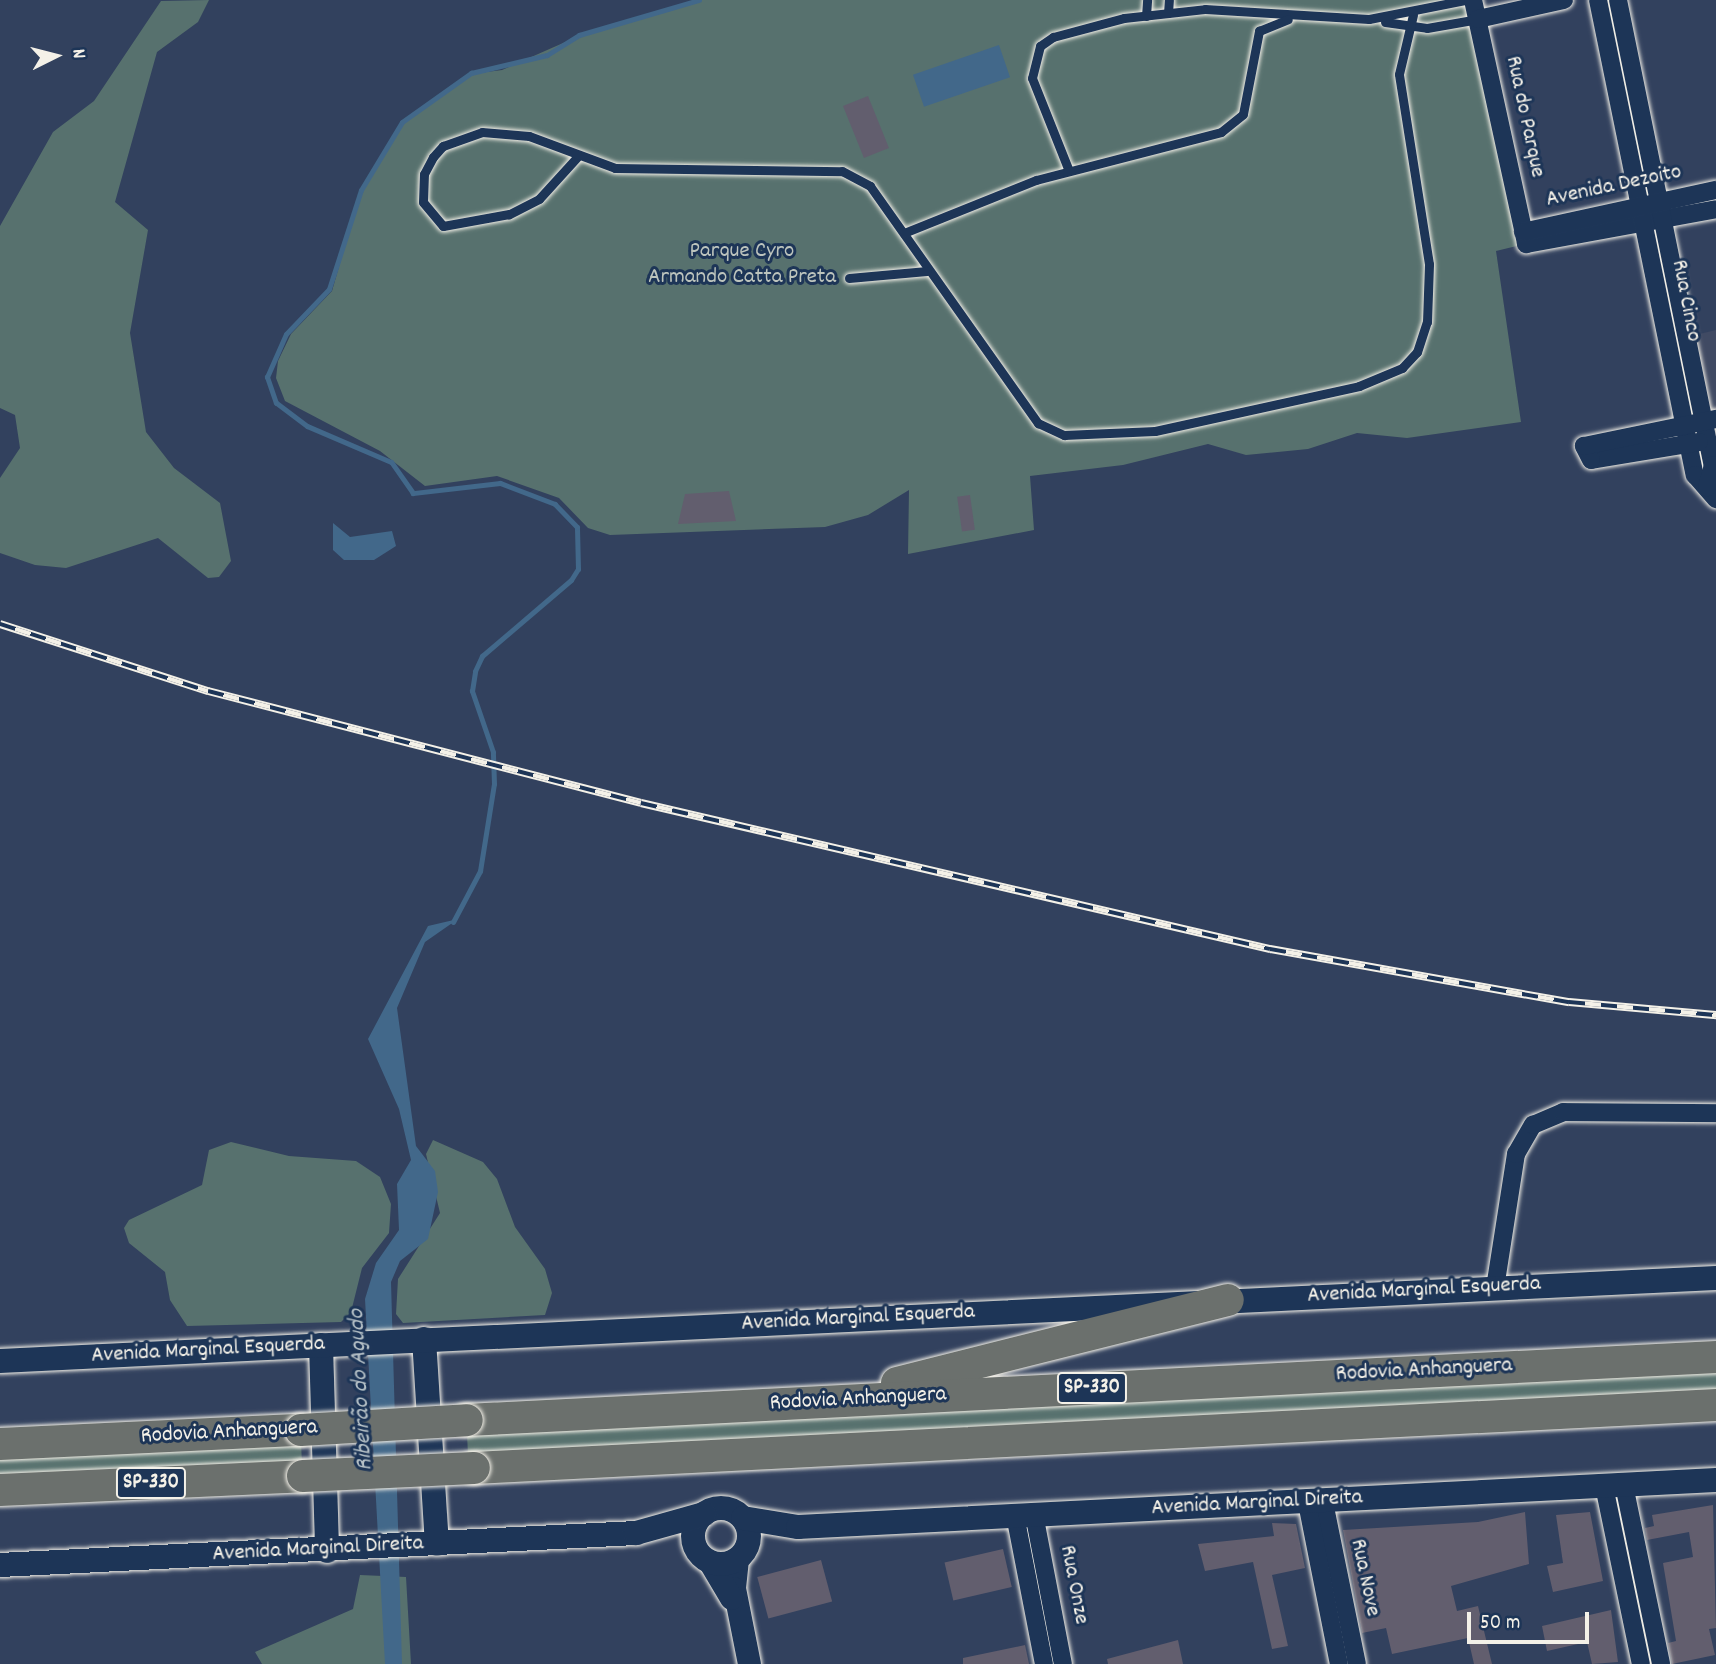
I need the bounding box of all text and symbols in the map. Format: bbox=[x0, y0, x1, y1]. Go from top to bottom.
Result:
north arrow bbox=[21, 21, 91, 91]
text: N bbox=[63, 48, 91, 60]
street label: Rua do Parque bbox=[1498, 54, 1550, 180]
street label: Avenida Dezoito bbox=[1544, 159, 1684, 215]
park label: Parque Cyro Armando Catta Preta bbox=[648, 238, 836, 292]
street label: Rua Cinco bbox=[1664, 258, 1706, 344]
street label: Avenida Marginal Esquerda bbox=[1307, 1271, 1541, 1311]
street label: Avenida Marginal Esquerda bbox=[741, 1299, 975, 1339]
water label: Ribeirão do Agudo bbox=[343, 1308, 381, 1472]
street label: Avenida Marginal Esquerda bbox=[91, 1331, 325, 1371]
street label: Rodovia Anhanguera bbox=[1335, 1353, 1513, 1389]
road number: SP-330 bbox=[1055, 1370, 1129, 1406]
street label: Rodovia Anhanguera bbox=[769, 1382, 947, 1418]
street label: Rodovia Anhanguera bbox=[140, 1415, 318, 1451]
road number: SP-330 bbox=[114, 1466, 188, 1500]
street label: Avenida Marginal Direita bbox=[1151, 1485, 1363, 1523]
street label: Avenida Marginal Direita bbox=[212, 1531, 424, 1569]
street label: Rua Nove bbox=[1342, 1537, 1386, 1619]
street label: Rua Onze bbox=[1052, 1543, 1094, 1627]
scale bar bbox=[1471, 1598, 1594, 1642]
text: 50 m bbox=[1480, 1609, 1520, 1639]

